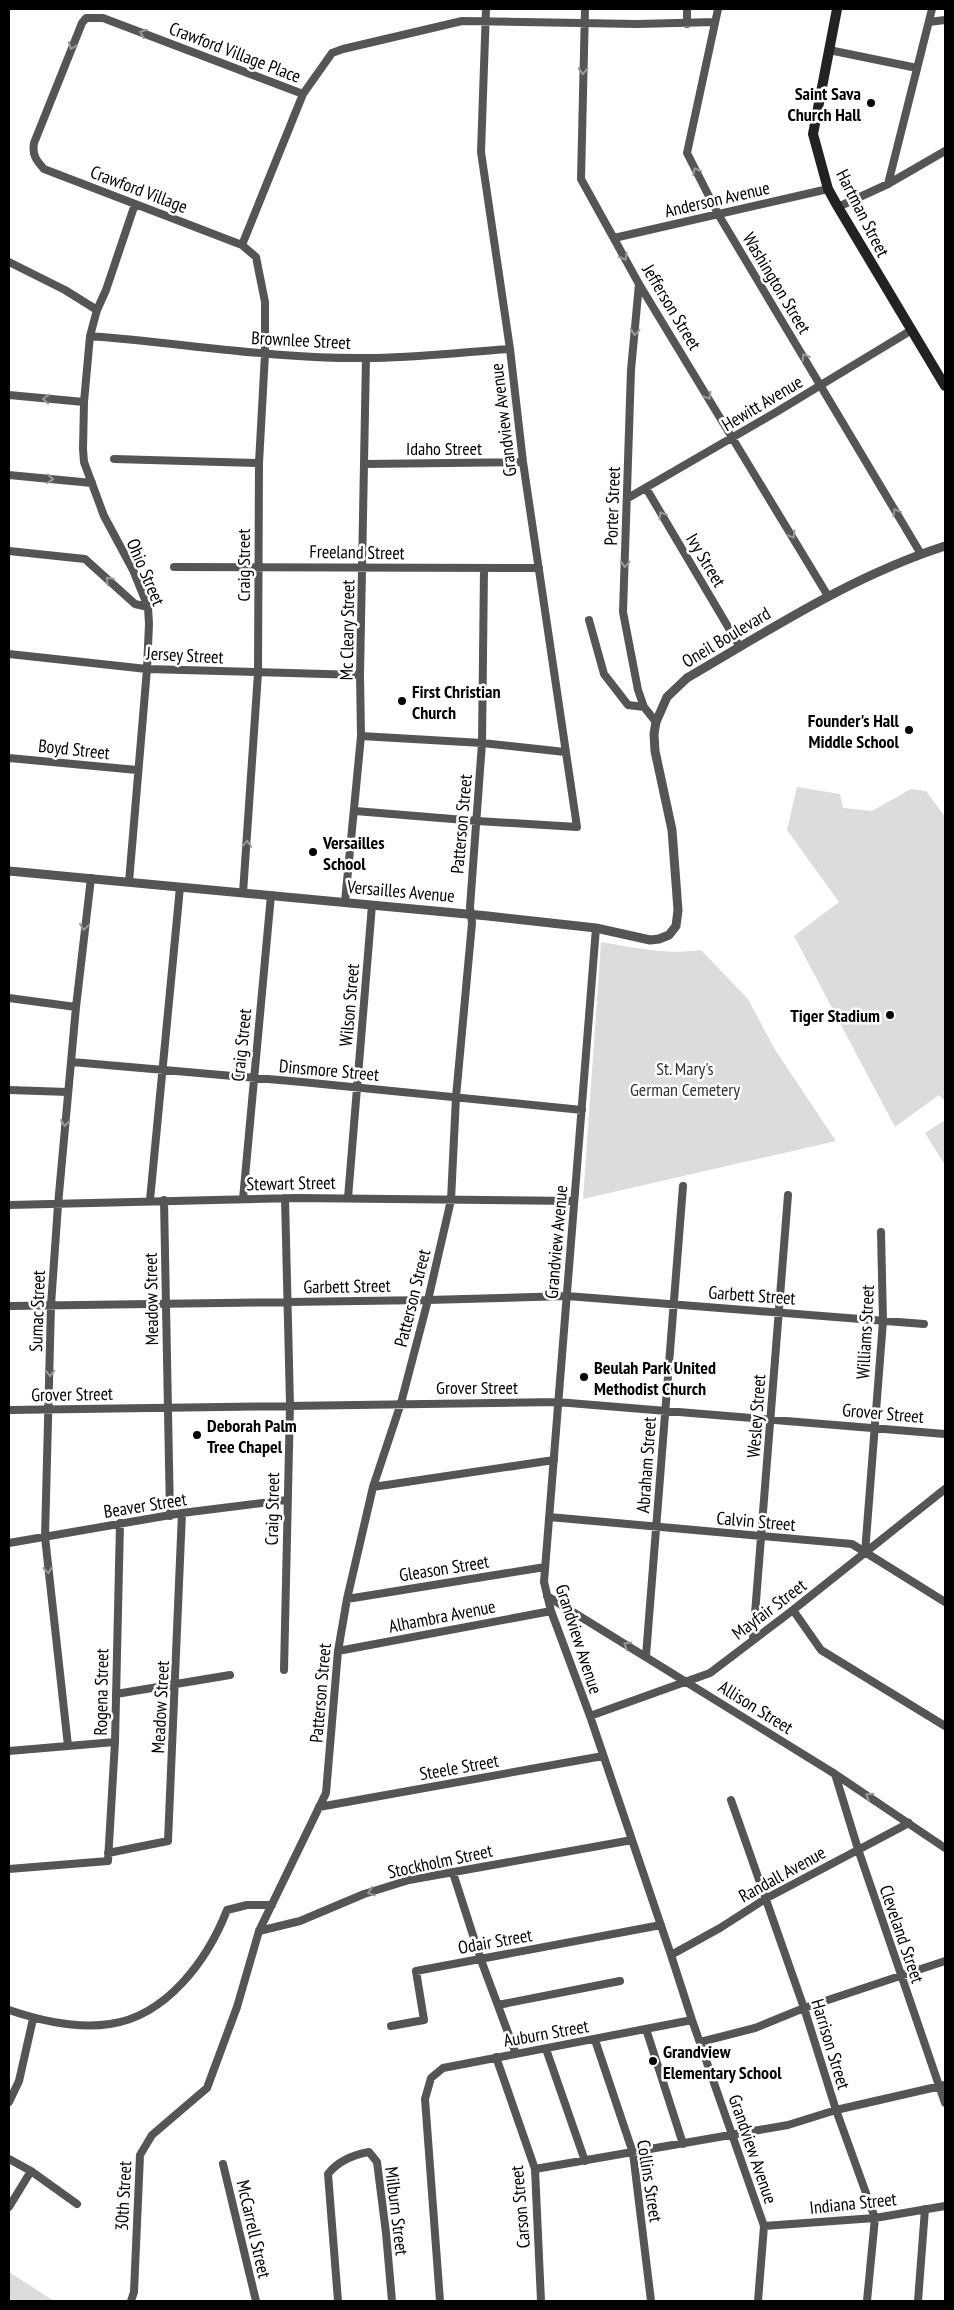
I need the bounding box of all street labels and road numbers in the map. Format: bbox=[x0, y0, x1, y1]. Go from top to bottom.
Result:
street label: Crawford Village Place bbox=[166, 16, 304, 88]
street label: Crawford Village bbox=[87, 160, 191, 218]
street label: Hartman Street bbox=[831, 165, 895, 261]
street label: Anderson Avenue bbox=[662, 176, 772, 222]
street label: Washington Street bbox=[738, 228, 816, 338]
street label: Jefferson Street bbox=[637, 259, 707, 354]
street label: Brownlee Street bbox=[251, 326, 351, 354]
street label: Grandview Avenue bbox=[485, 362, 521, 478]
street label: Hewitt Avenue bbox=[717, 370, 807, 436]
street label: Idaho Street bbox=[406, 437, 482, 460]
street label: Porter Street bbox=[599, 466, 625, 546]
street label: Craig Street bbox=[232, 529, 255, 601]
street label: Ivy Street bbox=[681, 529, 731, 591]
street label: Ohio Street bbox=[122, 535, 170, 609]
street label: Freeland Street bbox=[309, 540, 405, 564]
street label: Mc Cleary Street bbox=[335, 579, 359, 681]
street label: Oneil Boulevard bbox=[677, 602, 775, 672]
street label: Jersey Street bbox=[145, 641, 224, 669]
street label: Boyd Street bbox=[37, 734, 111, 764]
street label: Patterson Street bbox=[445, 773, 477, 875]
street label: Versailles Avenue bbox=[345, 875, 456, 907]
street label: Wilson Street bbox=[334, 963, 364, 1047]
street label: Craig Street bbox=[226, 1008, 256, 1082]
street label: Dinsmore Street bbox=[278, 1054, 380, 1086]
street label: Stewart Street bbox=[246, 1171, 336, 1195]
street label: Grandview Avenue bbox=[540, 1184, 572, 1300]
street label: Patterson Street bbox=[389, 1247, 435, 1349]
street label: Meadow Street bbox=[139, 1252, 163, 1346]
street label: Sumac Street bbox=[24, 1270, 50, 1352]
street label: Garbett Street bbox=[303, 1274, 391, 1298]
street label: Garbett Street bbox=[708, 1280, 796, 1310]
street label: Williams Street bbox=[851, 1284, 879, 1380]
street label: Wesley Street bbox=[742, 1373, 770, 1459]
street label: Grover Street bbox=[436, 1376, 518, 1399]
street label: Grover Street bbox=[31, 1382, 113, 1406]
street label: Grover Street bbox=[841, 1398, 925, 1428]
street label: Abraham Street bbox=[631, 1416, 661, 1514]
street label: Craig Street bbox=[260, 1472, 284, 1546]
street label: Beaver Street bbox=[102, 1487, 188, 1523]
street label: Calvin Street bbox=[716, 1506, 797, 1536]
street label: Gleason Street bbox=[397, 1550, 491, 1586]
street label: Mayfair Street bbox=[727, 1574, 811, 1644]
street label: Grandview Avenue bbox=[550, 1581, 608, 1697]
street label: Alhambra Avenue bbox=[387, 1594, 497, 1638]
street label: Patterson Street bbox=[304, 1642, 336, 1744]
street label: Rogena Street bbox=[89, 1648, 113, 1736]
street label: Meadow Street bbox=[146, 1660, 174, 1754]
street label: Allison Street bbox=[714, 1675, 798, 1739]
street label: Steele Street bbox=[418, 1749, 500, 1785]
street label: Stockholm Street bbox=[386, 1839, 494, 1883]
street label: Randall Avenue bbox=[734, 1841, 830, 1907]
street label: Cleveland Street bbox=[874, 1882, 930, 1986]
street label: Odair Street bbox=[456, 1923, 534, 1959]
street label: Harrison Street bbox=[806, 1996, 856, 2092]
street label: Auburn Street bbox=[502, 2014, 590, 2052]
street label: Grandview Avenue bbox=[724, 2091, 782, 2207]
street label: Collins Street bbox=[632, 2138, 668, 2224]
street label: 30th Street bbox=[110, 2160, 136, 2232]
street label: Milburn Street bbox=[380, 2165, 414, 2257]
street label: Carson Street bbox=[505, 2165, 535, 2249]
street label: McCarrell Street bbox=[232, 2178, 276, 2280]
street label: Indiana Street bbox=[808, 2187, 898, 2219]

